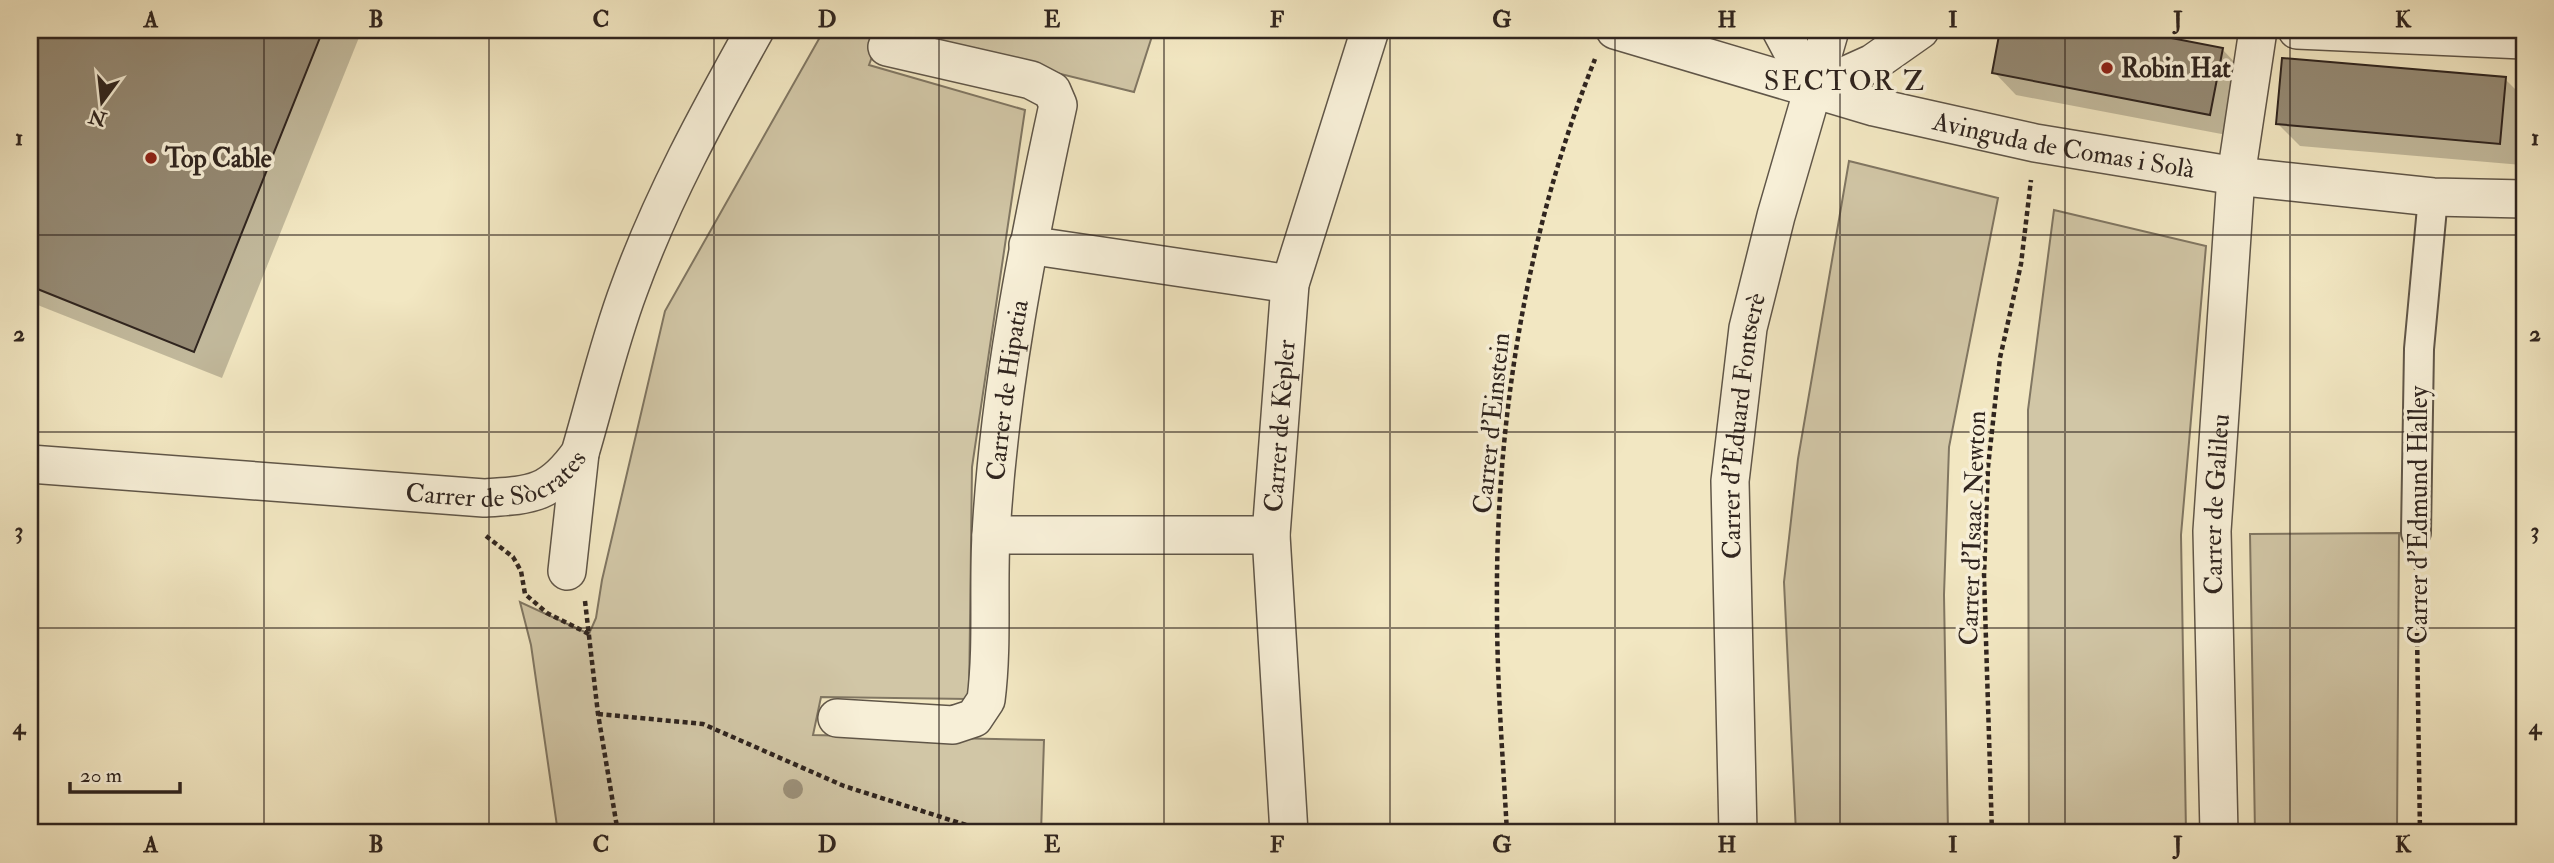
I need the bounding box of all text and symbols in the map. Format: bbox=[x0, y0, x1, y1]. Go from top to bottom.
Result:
text: A bbox=[143, 5, 159, 34]
text: B bbox=[368, 5, 384, 34]
text: C bbox=[593, 5, 609, 34]
text: D bbox=[818, 5, 836, 34]
text: E bbox=[1044, 5, 1061, 34]
text: F bbox=[1270, 5, 1285, 34]
text: G bbox=[1492, 5, 1512, 34]
text: H bbox=[1718, 5, 1737, 34]
text: I bbox=[1948, 5, 1958, 34]
text: J bbox=[2172, 5, 2183, 35]
text: K bbox=[2395, 5, 2412, 34]
place label: Robin Hat bbox=[2121, 53, 2231, 85]
marker: Robin Hat bbox=[2099, 60, 2115, 76]
district label: SECTOR Z bbox=[1764, 64, 1926, 99]
north arrow bbox=[66, 66, 136, 136]
text: N bbox=[86, 103, 110, 132]
street label: Avinguda de Comas i Solà bbox=[1929, 105, 2197, 186]
text: 1 bbox=[15, 123, 23, 152]
text: 1 bbox=[2531, 123, 2539, 152]
place label: Top Cable bbox=[164, 143, 272, 176]
marker: Top Cable bbox=[143, 150, 159, 166]
street label: Carrer d'Eduard Fontserè bbox=[1715, 289, 1773, 559]
street label: Carrer de Hipatia bbox=[980, 297, 1036, 482]
text: 2 bbox=[13, 319, 25, 348]
text: 2 bbox=[2529, 319, 2541, 348]
street label: Carrer d'Einstein bbox=[1467, 331, 1517, 515]
street label: Carrer de Kèpler bbox=[1258, 338, 1303, 513]
street label: Carrer d'Edmund Halley bbox=[2403, 385, 2435, 644]
street label: Carrer d'Isaac Newton bbox=[1953, 410, 1993, 646]
street label: Carrer de Galileu bbox=[2197, 413, 2237, 595]
street label: Carrer de Sòcrates bbox=[405, 444, 594, 515]
text: 3 bbox=[15, 516, 23, 545]
text: 3 bbox=[2531, 516, 2539, 545]
text: 4 bbox=[12, 712, 27, 741]
text: 4 bbox=[2528, 712, 2543, 741]
scale bar bbox=[70, 751, 180, 795]
text: 20 m bbox=[80, 762, 122, 789]
text: A bbox=[143, 830, 159, 859]
text: B bbox=[368, 830, 384, 859]
text: C bbox=[593, 830, 609, 859]
text: D bbox=[818, 830, 836, 859]
text: E bbox=[1044, 830, 1061, 859]
text: F bbox=[1270, 830, 1285, 859]
text: G bbox=[1492, 830, 1512, 859]
text: H bbox=[1718, 830, 1737, 859]
text: I bbox=[1948, 830, 1958, 859]
text: J bbox=[2172, 830, 2183, 860]
text: K bbox=[2395, 830, 2412, 859]

